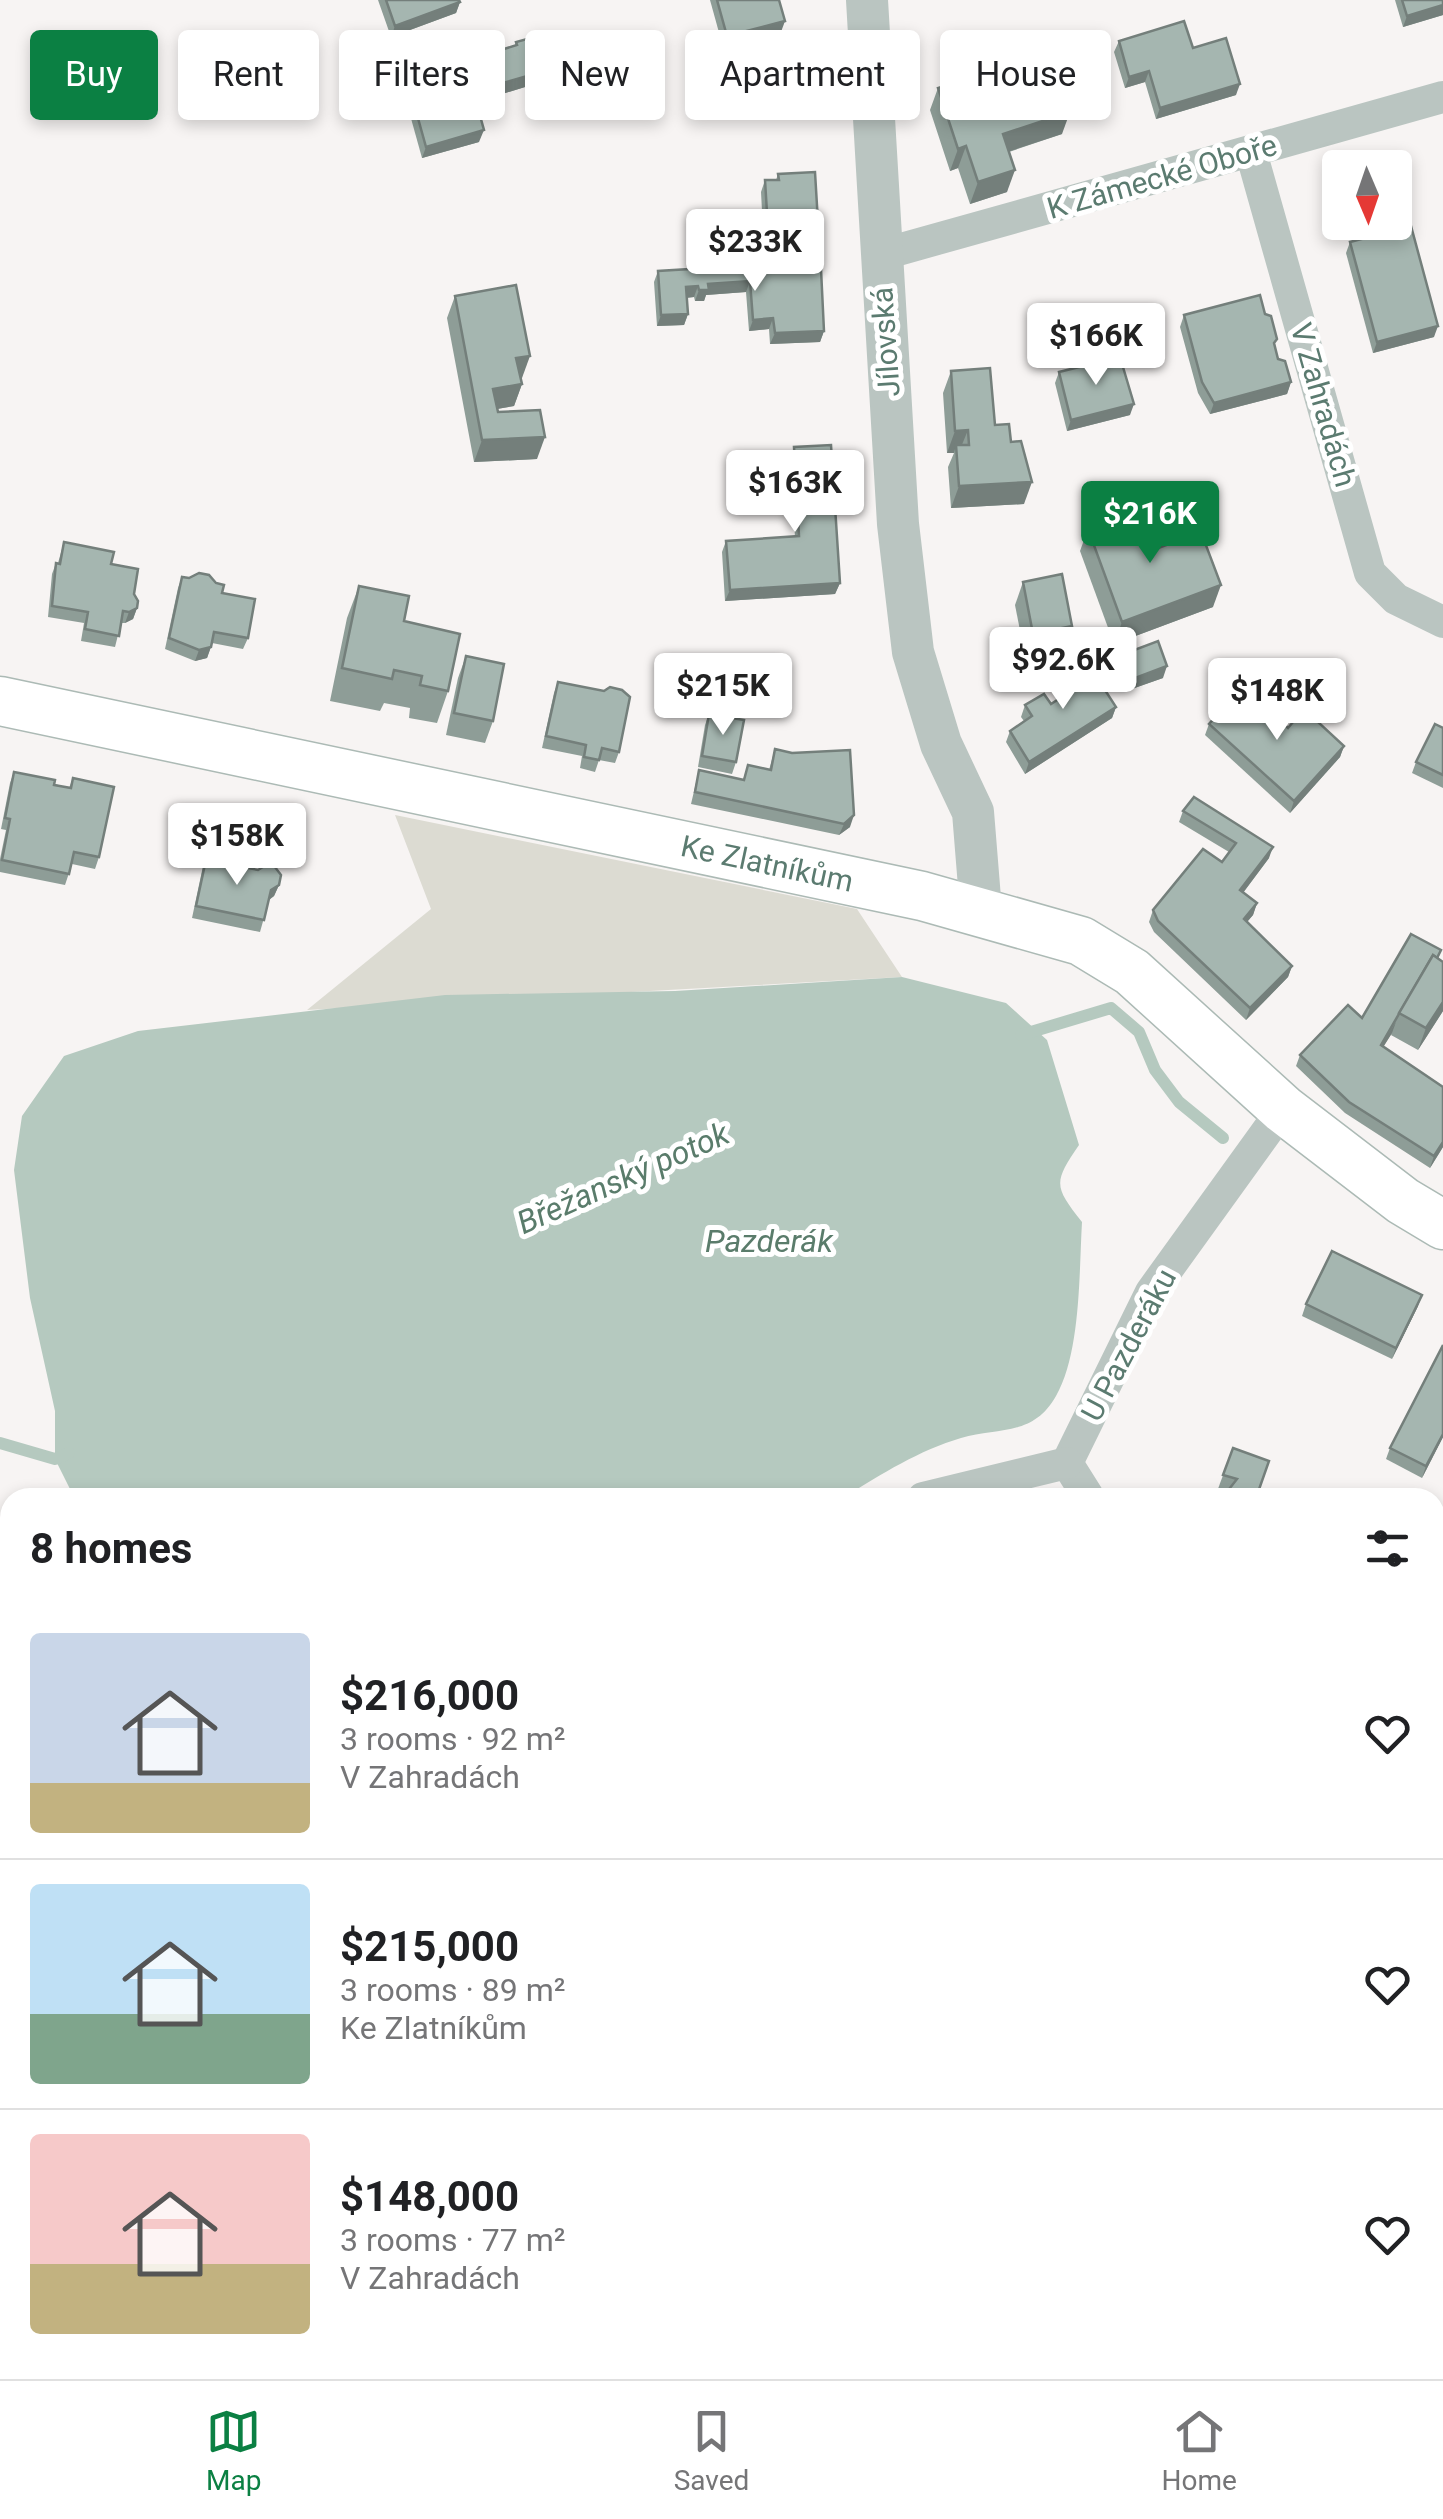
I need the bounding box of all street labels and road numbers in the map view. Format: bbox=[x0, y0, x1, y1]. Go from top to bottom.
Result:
street label: K Zámecké Oboře bbox=[1043, 127, 1281, 226]
street label: Jílovská bbox=[864, 286, 907, 398]
street label: V Zahradách bbox=[1283, 319, 1364, 491]
street label: Ke Zlatníkům bbox=[678, 828, 856, 899]
street label: U Pazderáku bbox=[1074, 1263, 1183, 1427]

